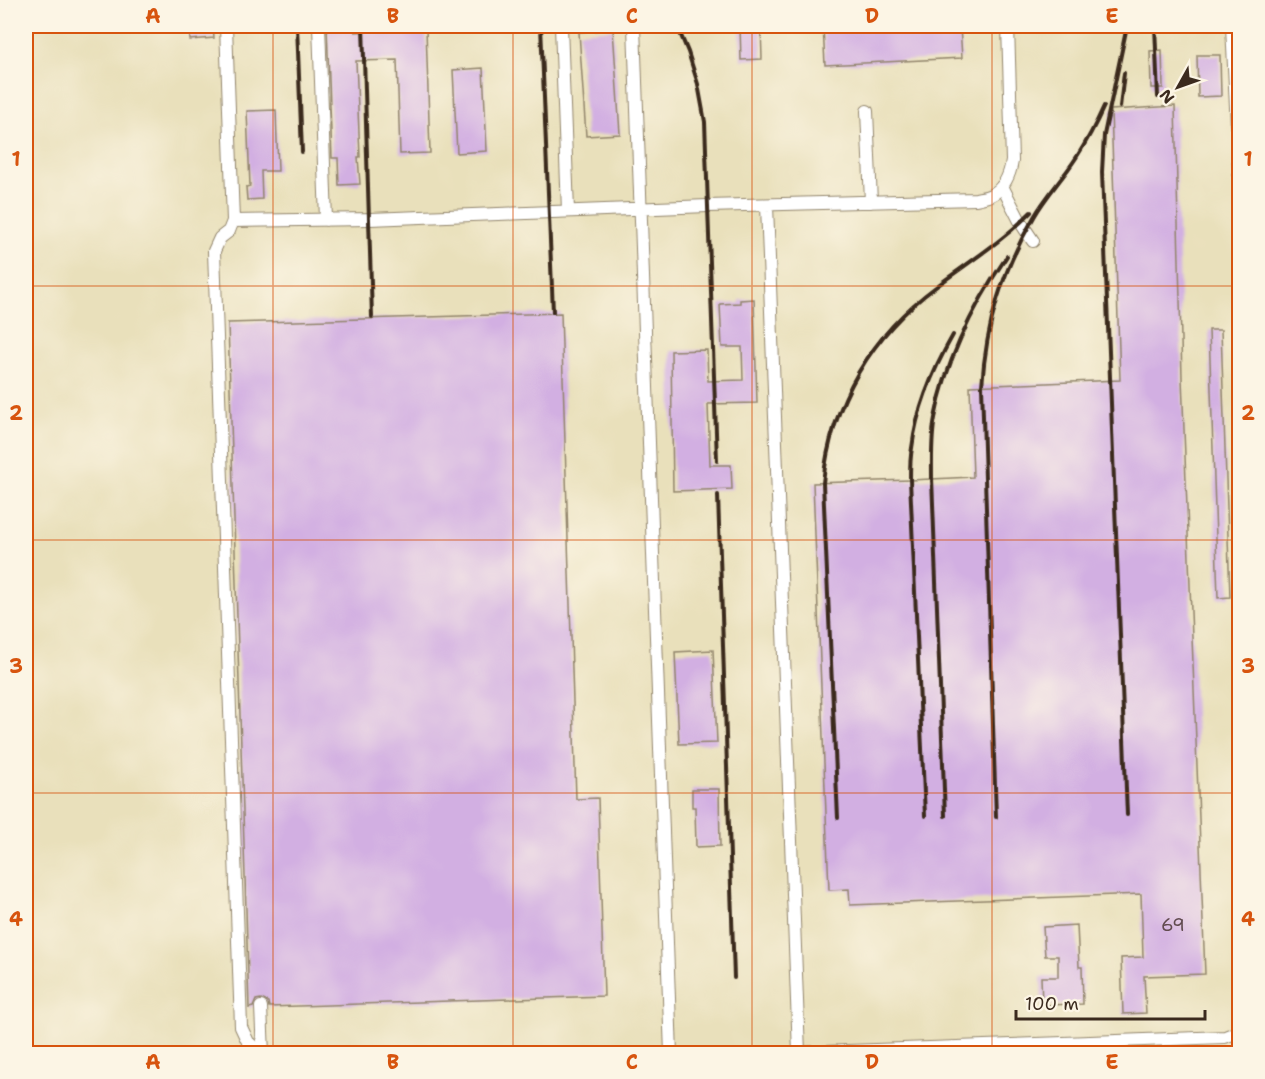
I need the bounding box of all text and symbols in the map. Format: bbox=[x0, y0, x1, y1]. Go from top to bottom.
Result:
text: A bbox=[145, 3, 161, 29]
text: B bbox=[387, 3, 399, 29]
text: C bbox=[626, 3, 638, 29]
text: D bbox=[865, 3, 879, 29]
text: E bbox=[1105, 3, 1119, 29]
north arrow bbox=[1148, 57, 1208, 117]
text: N bbox=[1155, 85, 1179, 108]
text: 1 bbox=[11, 146, 21, 172]
text: 1 bbox=[1243, 146, 1253, 172]
text: 2 bbox=[9, 400, 23, 426]
text: 2 bbox=[1241, 400, 1255, 426]
text: 3 bbox=[9, 653, 23, 679]
text: 3 bbox=[1241, 653, 1255, 679]
text: 4 bbox=[9, 906, 23, 932]
text: 4 bbox=[1241, 906, 1255, 932]
house number: 69 bbox=[1161, 913, 1185, 937]
scale bar bbox=[1016, 983, 1205, 1021]
text: 100 m bbox=[1025, 992, 1079, 1016]
text: A bbox=[145, 1049, 161, 1075]
text: B bbox=[387, 1049, 399, 1075]
text: C bbox=[626, 1049, 638, 1075]
text: D bbox=[865, 1049, 879, 1075]
text: E bbox=[1105, 1049, 1119, 1075]

